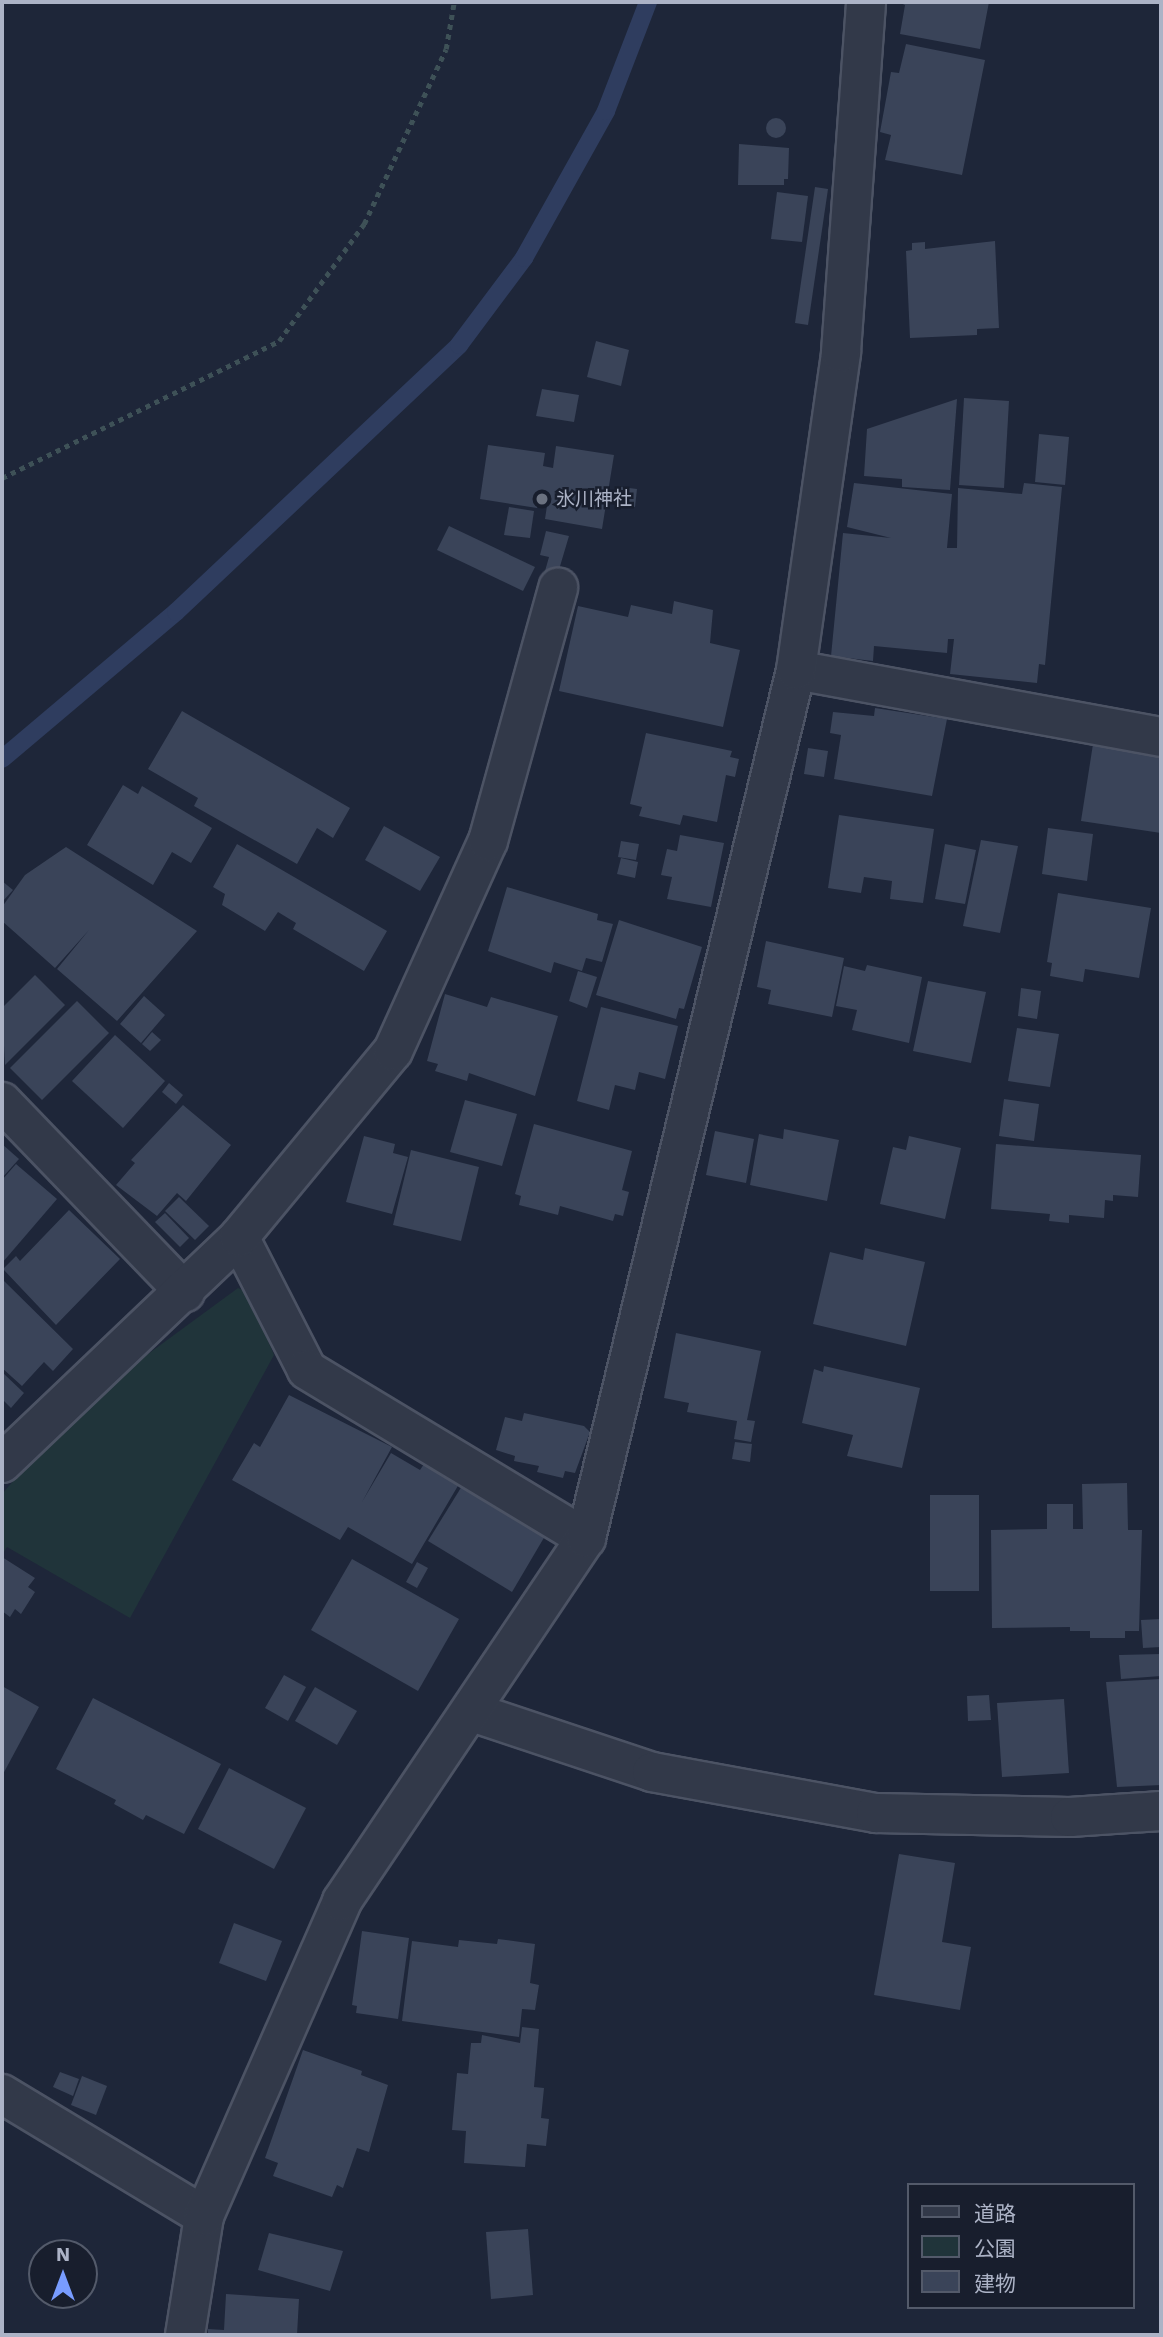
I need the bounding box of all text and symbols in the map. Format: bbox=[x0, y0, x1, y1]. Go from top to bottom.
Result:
place label: 氷川神社 bbox=[556, 488, 632, 510]
marker: 氷川神社 bbox=[534, 491, 550, 507]
legend bbox=[908, 2183, 1135, 2309]
text: 道路 bbox=[974, 2201, 1016, 2226]
text: 公園 bbox=[974, 2236, 1016, 2261]
north arrow bbox=[28, 2239, 98, 2309]
text: N bbox=[56, 2243, 70, 2266]
text: 建物 bbox=[974, 2271, 1016, 2296]

